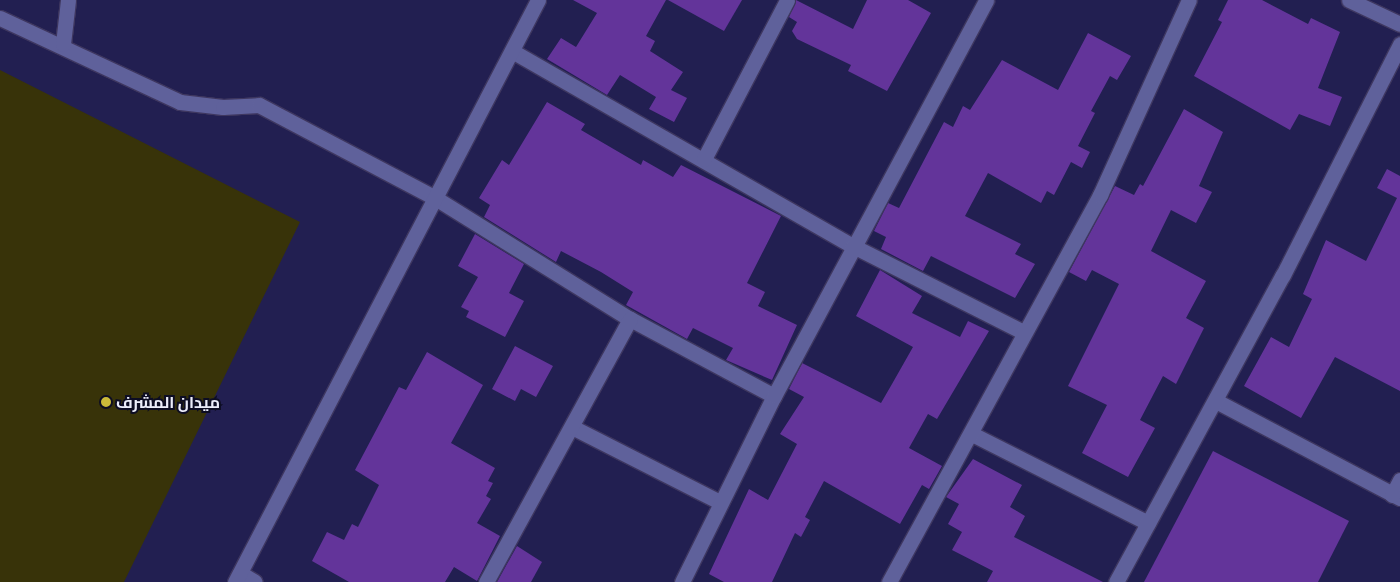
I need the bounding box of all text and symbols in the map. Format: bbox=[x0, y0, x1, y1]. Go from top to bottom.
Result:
place label: ميدان المشرف bbox=[116, 392, 220, 412]
marker: ميدان المشرف bbox=[100, 396, 112, 408]

